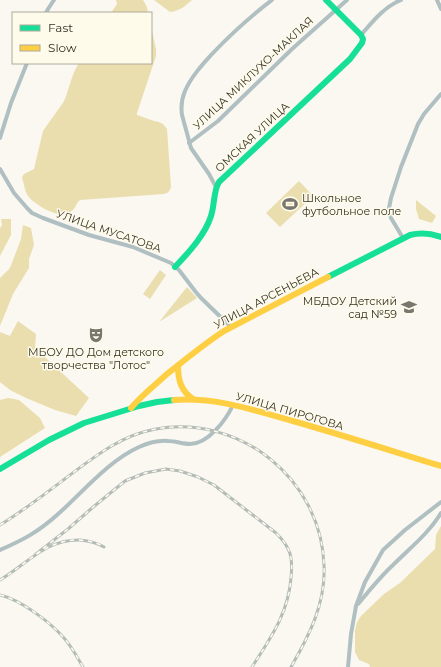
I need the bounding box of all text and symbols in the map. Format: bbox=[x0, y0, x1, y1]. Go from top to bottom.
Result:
legend bbox=[12, 12, 152, 64]
street label: УЛИЦА МИКЛУХО-МАКЛАЯ bbox=[190, 14, 316, 132]
text: Fast bbox=[48, 20, 73, 35]
text: Slow bbox=[48, 40, 77, 55]
street label: ОМСКАЯ УЛИЦА bbox=[212, 99, 293, 175]
place label: Школьное футбольное поле bbox=[302, 191, 402, 218]
sports icon: Школьное футбольное поле bbox=[281, 195, 299, 213]
street label: УЛИЦА МУСАТОВА bbox=[55, 206, 164, 256]
street label: УЛИЦА АРСЕНЬЕВА bbox=[211, 264, 322, 332]
place label: МБДОУ Детский сад №59 bbox=[303, 294, 397, 321]
school or university icon: МБДОУ Детский сад №59 bbox=[400, 298, 418, 316]
theatre icon: МБОУ ДО Дом детского творчества "Лотос" bbox=[87, 326, 105, 344]
place label: МБОУ ДО Дом детского творчества "Лотос" bbox=[28, 345, 164, 372]
street label: УЛИЦА ПИРОГОВА bbox=[235, 389, 346, 433]

